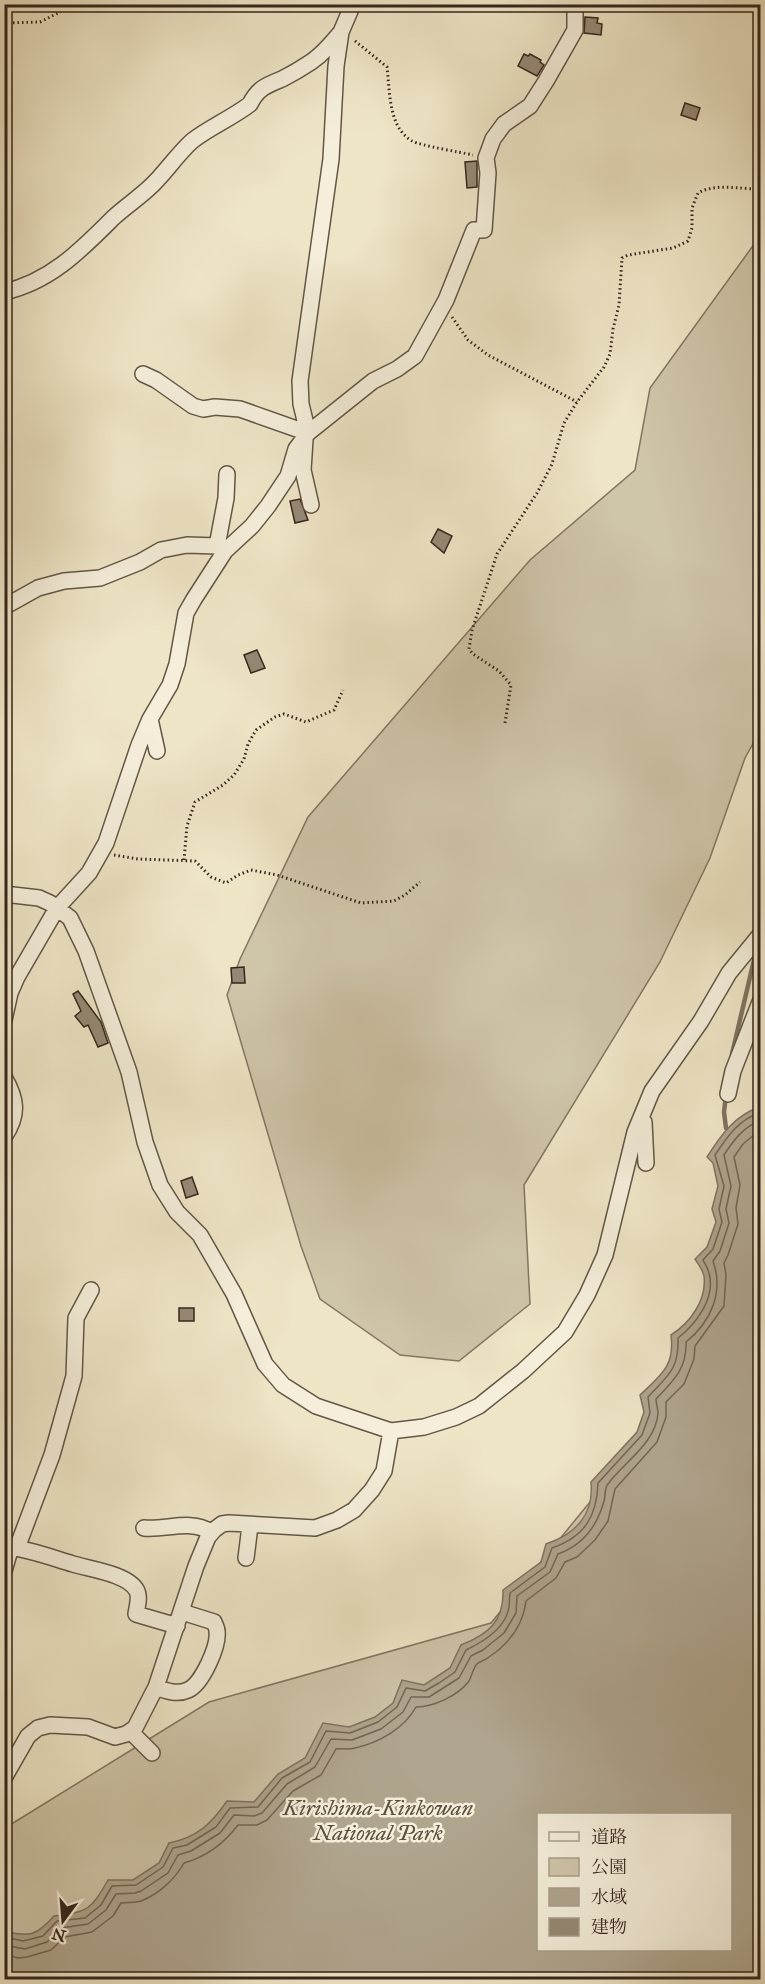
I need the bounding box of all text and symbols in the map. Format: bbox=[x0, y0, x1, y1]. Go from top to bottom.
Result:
park label: Kirishima-Kinkowan National Park bbox=[282, 1794, 474, 1846]
legend bbox=[537, 1813, 732, 1951]
text: 道路 bbox=[591, 1826, 627, 1848]
text: 公園 bbox=[591, 1856, 627, 1878]
text: 水域 bbox=[591, 1886, 627, 1908]
north arrow bbox=[33, 1891, 93, 1951]
text: 建物 bbox=[591, 1916, 627, 1938]
text: N bbox=[49, 1924, 68, 1946]

